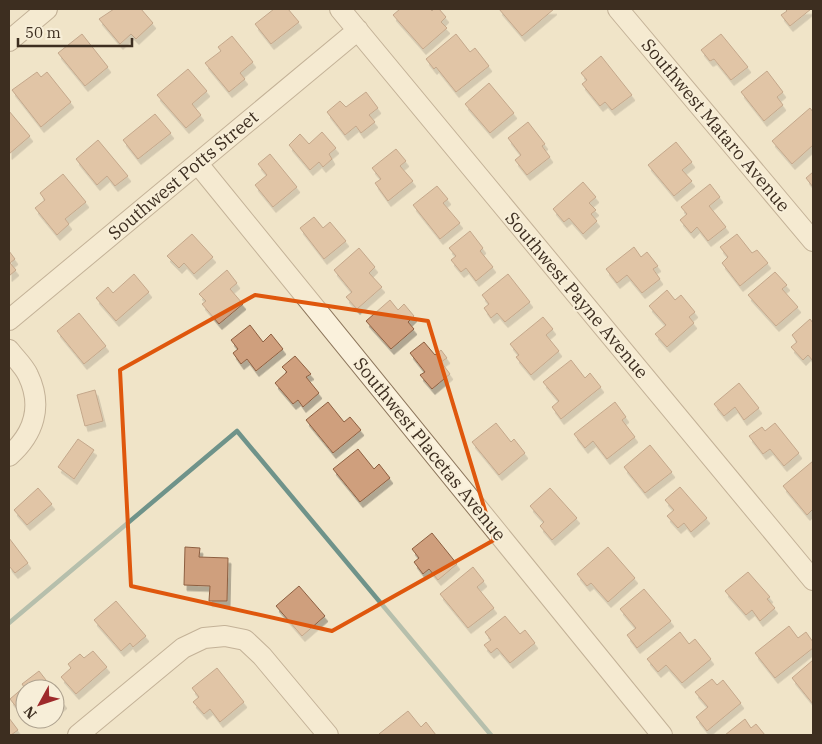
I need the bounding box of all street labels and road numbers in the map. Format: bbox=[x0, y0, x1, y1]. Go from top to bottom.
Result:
street label: Southwest Mataro Avenue bbox=[637, 34, 795, 216]
street label: Southwest Potts Street bbox=[103, 105, 263, 245]
street label: Southwest Payne Avenue bbox=[500, 207, 654, 383]
street label: Southwest Placetas Avenue bbox=[349, 353, 511, 545]

